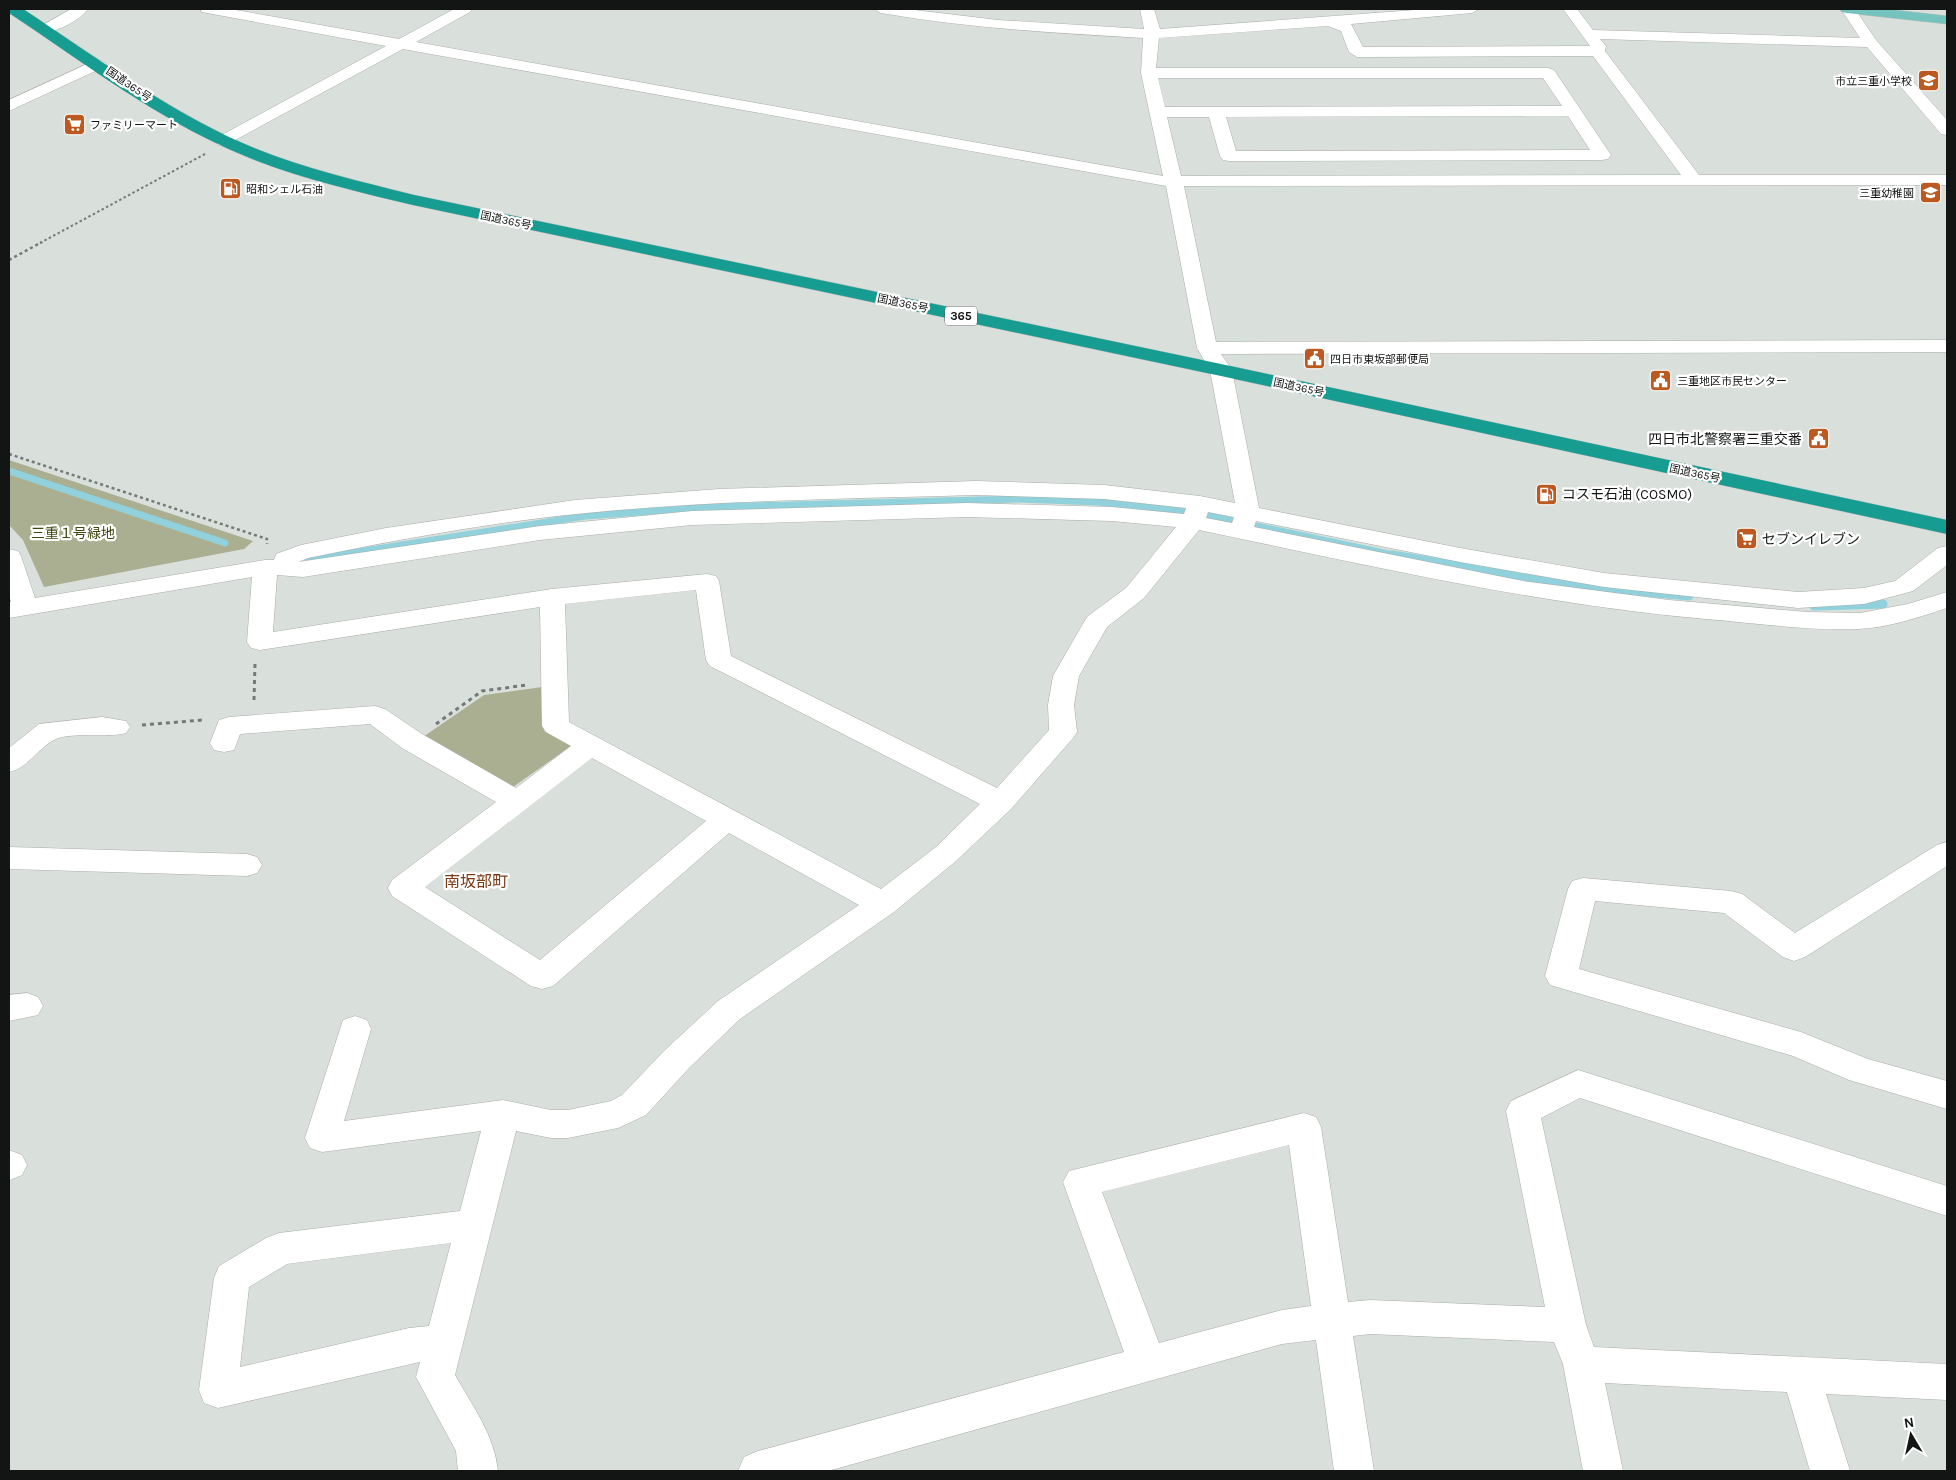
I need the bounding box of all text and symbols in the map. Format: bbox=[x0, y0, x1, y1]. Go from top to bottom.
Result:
street label: 国道365号 bbox=[104, 64, 154, 104]
school or university icon: 市立三重小学校 bbox=[1916, 69, 1940, 93]
place label: 市立三重小学校 bbox=[1835, 75, 1912, 88]
supermarket icon: ファミリーマート bbox=[62, 113, 86, 137]
place label: ファミリーマート bbox=[90, 119, 178, 132]
fuel station icon: 昭和シェル石油 bbox=[218, 177, 242, 201]
school or university icon: 三重幼稚園 bbox=[1918, 181, 1942, 205]
place label: 昭和シェル石油 bbox=[246, 183, 323, 196]
place label: 三重幼稚園 bbox=[1859, 187, 1914, 200]
street label: 国道365号 bbox=[479, 209, 533, 232]
street label: 国道365号 bbox=[876, 292, 930, 315]
road number: 365 bbox=[945, 306, 977, 326]
public building icon: 四日市東坂部郵便局 bbox=[1302, 347, 1326, 371]
place label: 四日市東坂部郵便局 bbox=[1330, 353, 1429, 366]
public building icon: 三重地区市民センター bbox=[1649, 369, 1673, 393]
place label: 三重地区市民センター bbox=[1677, 375, 1787, 388]
street label: 国道365号 bbox=[1272, 376, 1326, 399]
public building icon: 四日市北警察署三重交番 bbox=[1806, 427, 1830, 451]
place label: 四日市北警察署三重交番 bbox=[1648, 431, 1802, 448]
street label: 国道365号 bbox=[1668, 462, 1722, 485]
fuel station icon: コスモ石油 (COSMO) bbox=[1534, 482, 1558, 506]
place label: コスモ石油 (COSMO) bbox=[1562, 486, 1692, 503]
park label: 三重１号緑地 bbox=[31, 525, 115, 542]
supermarket icon: セブンイレブン bbox=[1734, 527, 1758, 551]
place label: セブンイレブン bbox=[1762, 531, 1860, 548]
district label: 南坂部町 bbox=[444, 872, 508, 891]
north arrow bbox=[1886, 1410, 1936, 1460]
text: N bbox=[1903, 1413, 1915, 1432]

